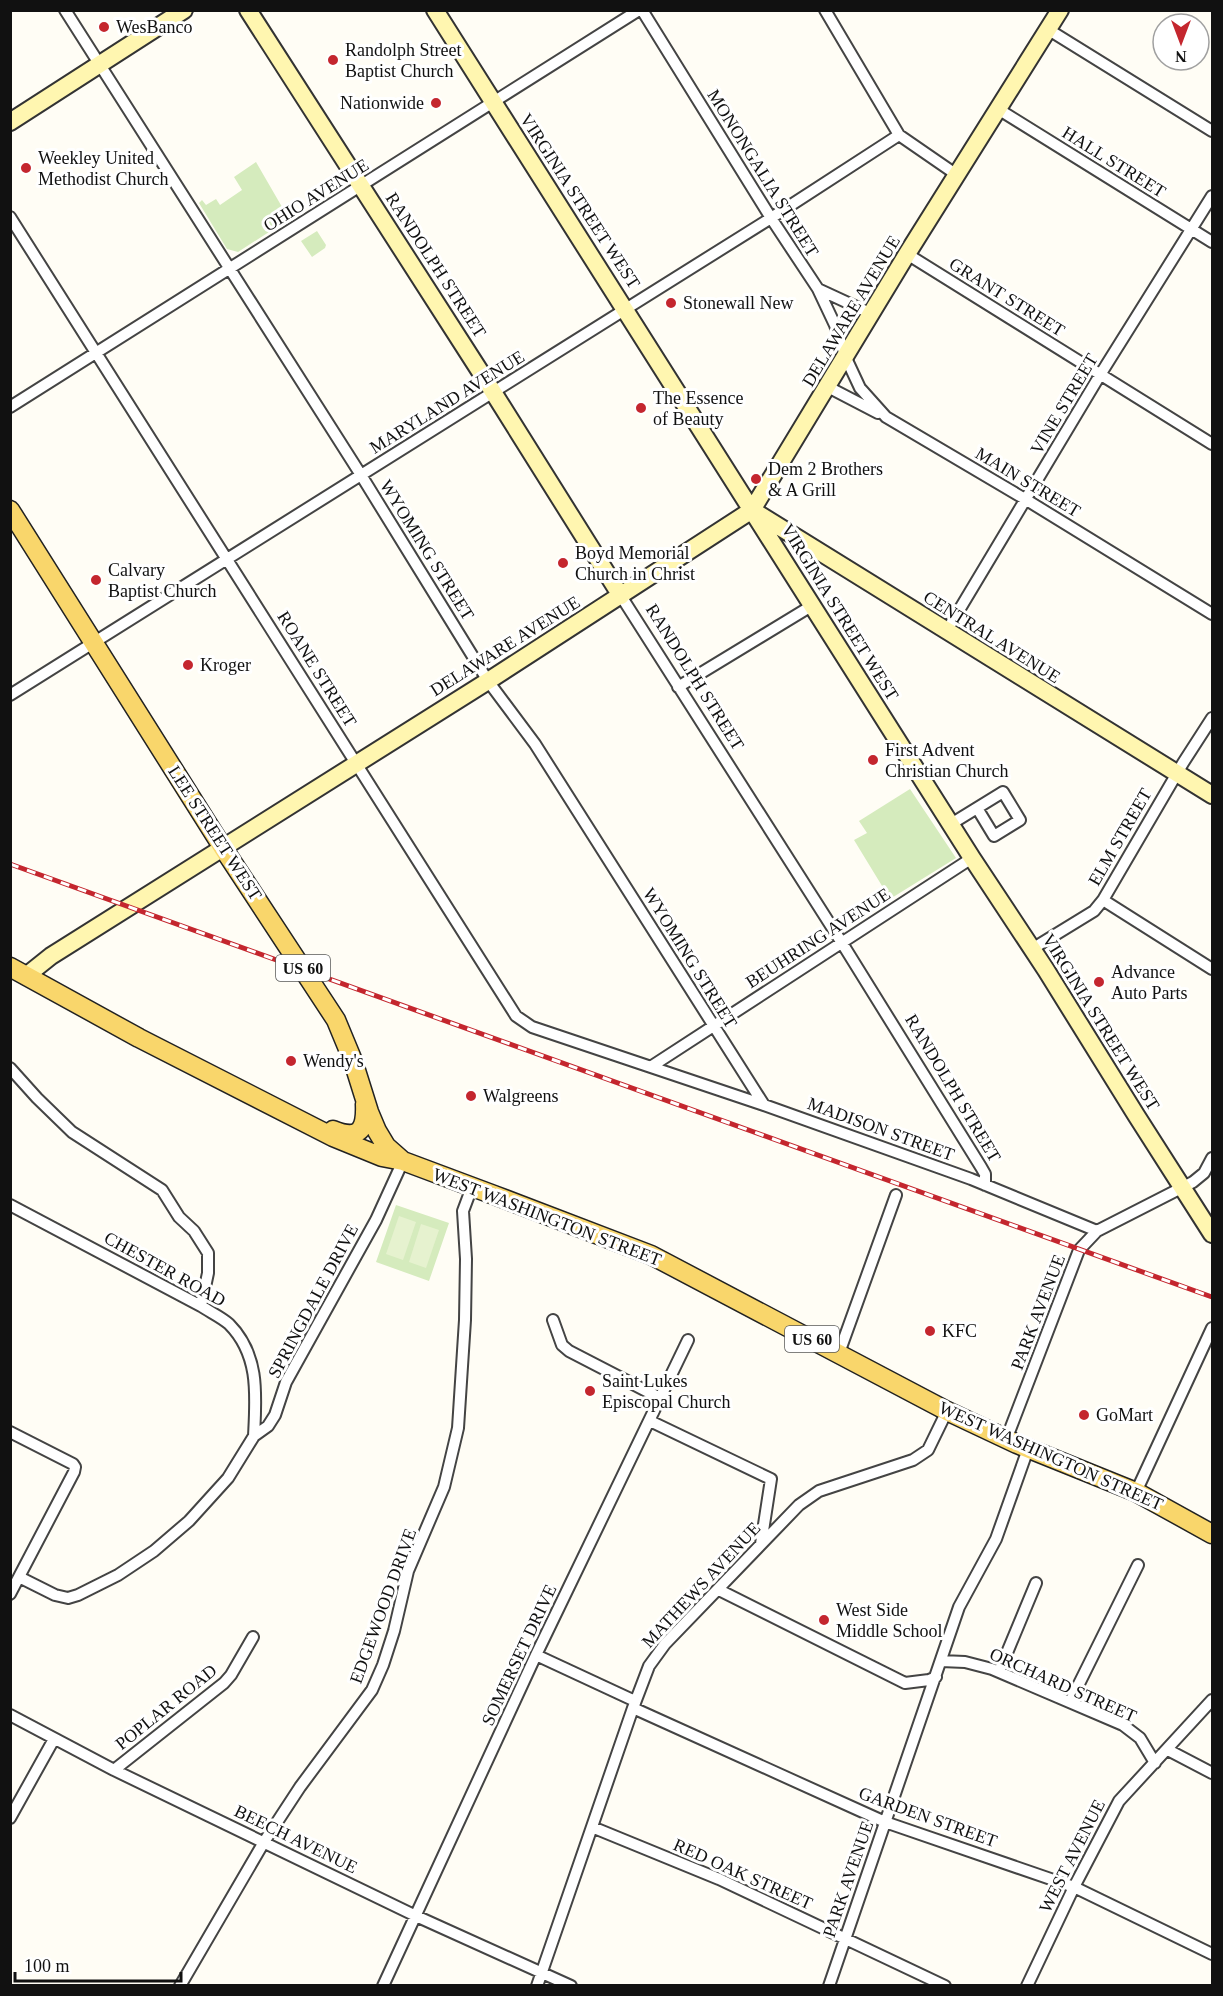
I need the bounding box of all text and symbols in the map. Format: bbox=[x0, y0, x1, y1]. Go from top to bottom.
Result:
north arrow bbox=[1151, 12, 1211, 72]
place label: WesBanco bbox=[116, 17, 193, 37]
marker: WesBanco bbox=[97, 20, 111, 34]
place label: Randolph Street Baptist Church bbox=[345, 40, 461, 81]
text: N bbox=[1175, 48, 1187, 65]
marker: Randolph Street Baptist Church bbox=[326, 53, 340, 67]
street label: MONONGALIA STREET bbox=[703, 86, 823, 260]
place label: Nationwide bbox=[340, 93, 424, 113]
marker: Nationwide bbox=[429, 96, 443, 110]
street label: VIRGINIA STREET WEST bbox=[516, 110, 644, 292]
street label: HALL STREET bbox=[1059, 122, 1169, 202]
place label: Weekley United Methodist Church bbox=[38, 148, 169, 189]
street label: OHIO AVENUE bbox=[260, 155, 372, 235]
marker: Weekley United Methodist Church bbox=[19, 161, 33, 175]
street label: RANDOLPH STREET bbox=[382, 189, 490, 341]
street label: DELAWARE AVENUE bbox=[798, 232, 904, 390]
street label: GRANT STREET bbox=[946, 253, 1068, 341]
place label: Stonewall New bbox=[683, 293, 793, 313]
marker: Stonewall New bbox=[664, 296, 678, 310]
street label: MARYLAND AVENUE bbox=[366, 346, 528, 458]
street label: VINE STREET bbox=[1026, 350, 1102, 458]
place label: The Essence of Beauty bbox=[653, 388, 743, 429]
marker: The Essence of Beauty bbox=[634, 401, 648, 415]
street label: MAIN STREET bbox=[972, 443, 1084, 521]
place label: Dem 2 Brothers & A Grill bbox=[768, 459, 883, 500]
marker: Dem 2 Brothers & A Grill bbox=[749, 472, 763, 486]
street label: WYOMING STREET bbox=[376, 476, 478, 624]
street label: VIRGINIA STREET WEST bbox=[777, 520, 903, 704]
place label: Boyd Memorial Church in Christ bbox=[575, 543, 695, 584]
marker: Boyd Memorial Church in Christ bbox=[556, 556, 570, 570]
place label: Calvary Baptist Church bbox=[108, 560, 217, 601]
marker: Calvary Baptist Church bbox=[89, 573, 103, 587]
street label: CENTRAL AVENUE bbox=[920, 587, 1064, 687]
street label: DELAWARE AVENUE bbox=[426, 592, 584, 700]
street label: RANDOLPH STREET bbox=[642, 600, 748, 754]
street label: ROANE STREET bbox=[273, 608, 361, 730]
place label: Kroger bbox=[200, 655, 251, 675]
marker: Kroger bbox=[181, 658, 195, 672]
place label: First Advent Christian Church bbox=[885, 740, 1009, 781]
marker: First Advent Christian Church bbox=[866, 753, 880, 767]
street label: LEE STREET WEST bbox=[164, 762, 266, 904]
street label: ELM STREET bbox=[1084, 785, 1156, 889]
street label: WYOMING STREET bbox=[639, 884, 741, 1032]
street label: BEUHRING AVENUE bbox=[742, 884, 894, 992]
street label: VIRGINIA STREET WEST bbox=[1038, 930, 1164, 1114]
road number: US 60 bbox=[276, 955, 330, 981]
place label: Advance Auto Parts bbox=[1111, 962, 1188, 1003]
marker: Advance Auto Parts bbox=[1092, 975, 1106, 989]
street label: RANDOLPH STREET bbox=[901, 1011, 1005, 1165]
place label: Wendy's bbox=[303, 1051, 364, 1071]
marker: Wendy's bbox=[284, 1054, 298, 1068]
place label: Walgreens bbox=[483, 1086, 559, 1106]
marker: Walgreens bbox=[464, 1089, 478, 1103]
street label: MADISON STREET bbox=[805, 1093, 957, 1165]
street label: WEST WASHINGTON STREET bbox=[430, 1164, 664, 1270]
street label: SPRINGDALE DRIVE bbox=[264, 1221, 362, 1381]
street label: CHESTER ROAD bbox=[101, 1227, 229, 1311]
street label: PARK AVENUE bbox=[1007, 1252, 1069, 1372]
place label: KFC bbox=[942, 1321, 977, 1341]
marker: KFC bbox=[923, 1324, 937, 1338]
road number: US 60 bbox=[785, 1326, 839, 1352]
place label: Saint Lukes Episcopal Church bbox=[602, 1371, 730, 1412]
marker: Saint Lukes Episcopal Church bbox=[583, 1384, 597, 1398]
street label: WEST WASHINGTON STREET bbox=[936, 1397, 1166, 1515]
place label: GoMart bbox=[1096, 1405, 1153, 1425]
marker: GoMart bbox=[1077, 1408, 1091, 1422]
street label: MATHEWS AVENUE bbox=[638, 1518, 764, 1652]
street label: EDGEWOOD DRIVE bbox=[346, 1526, 420, 1686]
street label: SOMERSET DRIVE bbox=[478, 1581, 560, 1729]
place label: West Side Middle School bbox=[836, 1600, 943, 1641]
marker: West Side Middle School bbox=[817, 1613, 831, 1627]
street label: ORCHARD STREET bbox=[987, 1644, 1139, 1726]
street label: POPLAR ROAD bbox=[111, 1660, 221, 1754]
street label: GARDEN STREET bbox=[856, 1783, 1000, 1851]
street label: WEST AVENUE bbox=[1035, 1796, 1109, 1916]
street label: BEECH AVENUE bbox=[231, 1801, 361, 1877]
street label: PARK AVENUE bbox=[819, 1818, 877, 1940]
street label: RED OAK STREET bbox=[670, 1834, 816, 1914]
scale bar bbox=[15, 1945, 182, 1983]
text: 100 m bbox=[24, 1956, 70, 1976]

